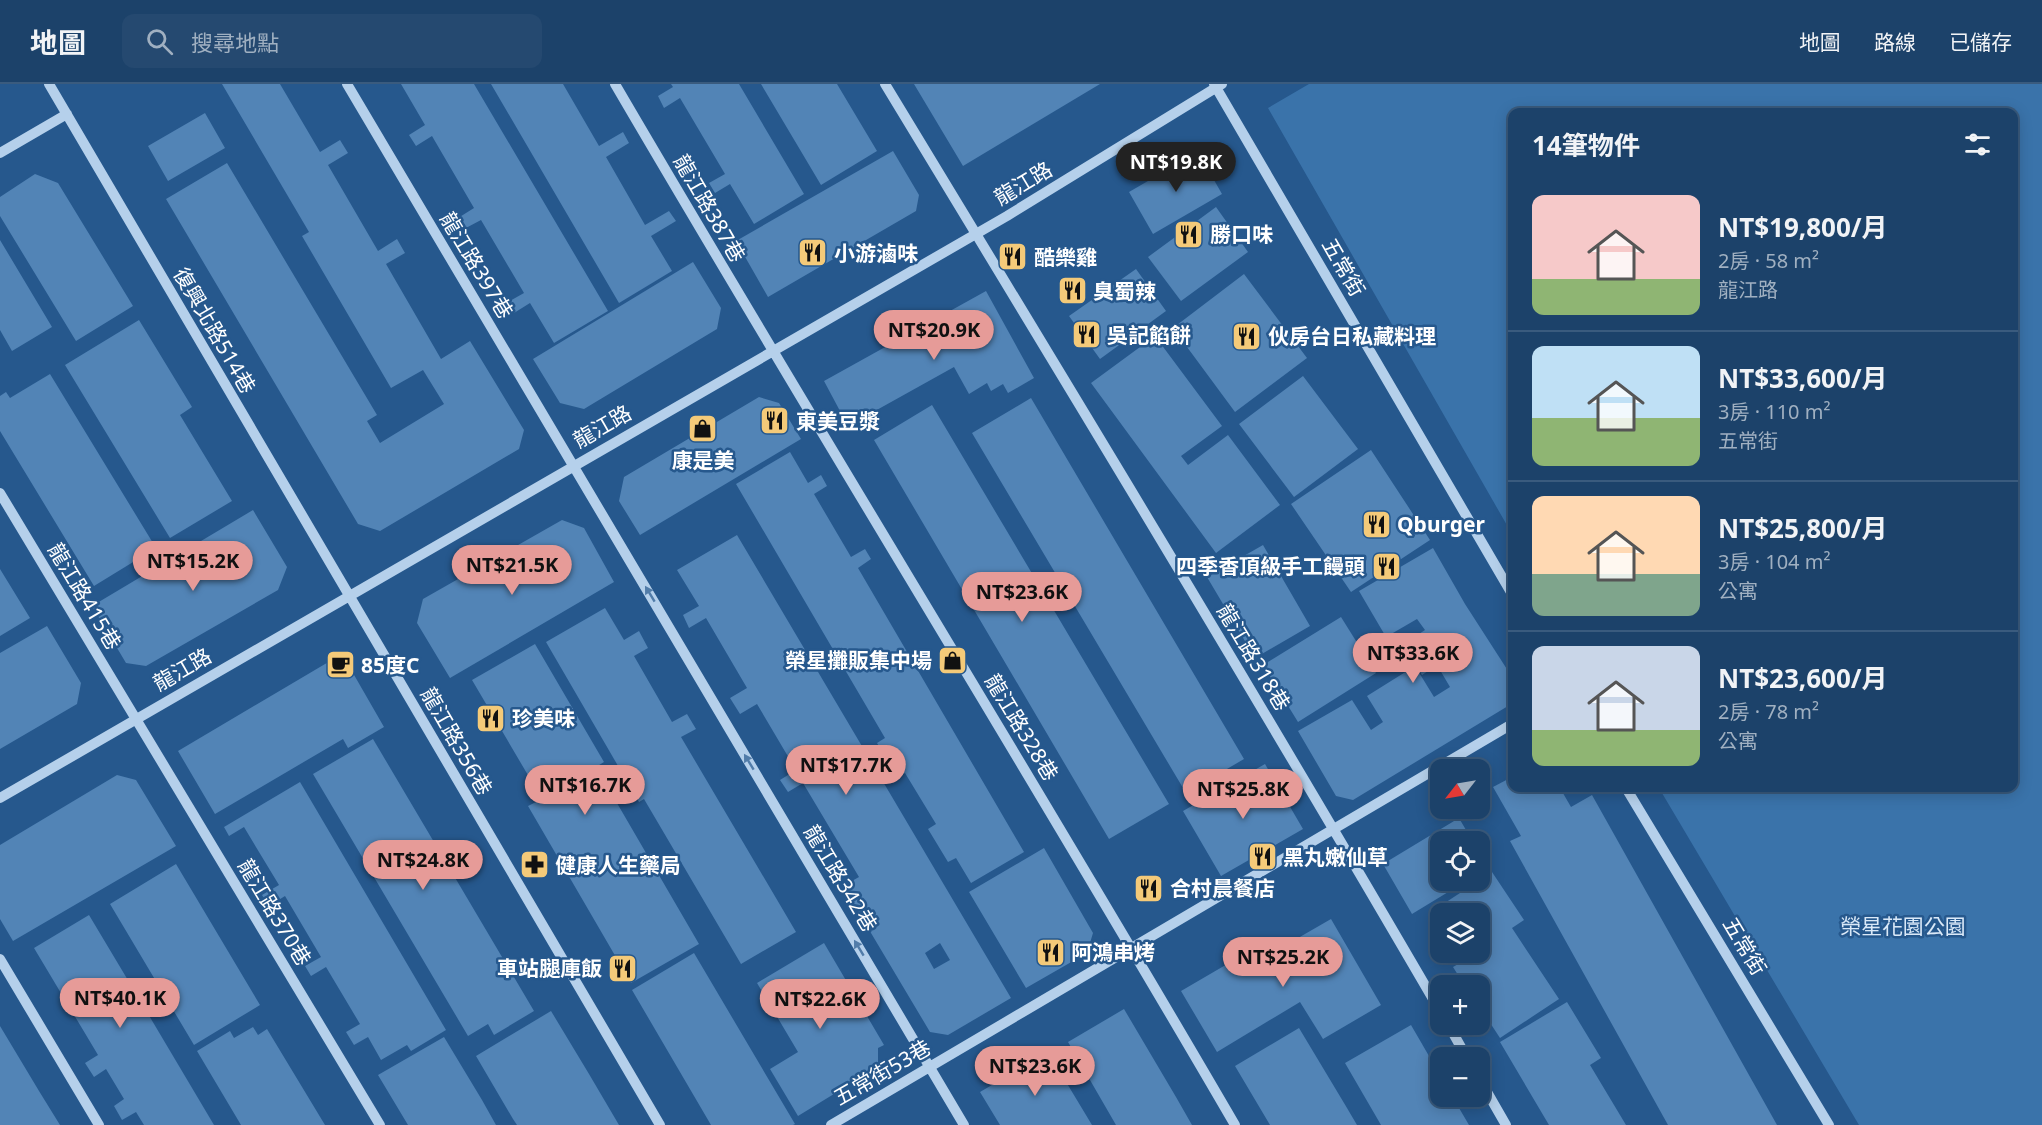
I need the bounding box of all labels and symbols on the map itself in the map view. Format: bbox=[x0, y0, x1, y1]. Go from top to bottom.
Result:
pin: NT$19.8K bbox=[1114, 142, 1238, 193]
street label: 龍江路387巷 bbox=[668, 149, 752, 267]
street label: 龍江路 bbox=[989, 155, 1057, 211]
street label: 龍江路397巷 bbox=[434, 206, 520, 324]
restaurant icon: 勝口味 bbox=[1173, 218, 1205, 250]
place label: 勝口味 bbox=[1210, 220, 1273, 248]
street label: 五常街 bbox=[1316, 233, 1372, 301]
restaurant icon: 小游滷味 bbox=[797, 237, 829, 269]
place label: 小游滷味 bbox=[834, 239, 918, 267]
restaurant icon: 酷樂雞 bbox=[997, 241, 1029, 273]
place label: 酷樂雞 bbox=[1034, 243, 1097, 271]
street label: 復興北路514巷 bbox=[168, 262, 262, 398]
restaurant icon: 臭蜀辣 bbox=[1056, 275, 1088, 307]
place label: 臭蜀辣 bbox=[1093, 277, 1156, 305]
pin: NT$20.9K bbox=[872, 310, 996, 361]
restaurant icon: 吳記餡餅 bbox=[1070, 319, 1102, 351]
restaurant icon: 伙房台日私藏料理 bbox=[1231, 320, 1263, 352]
place label: 吳記餡餅 bbox=[1107, 321, 1191, 349]
place label: 伙房台日私藏料理 bbox=[1268, 322, 1436, 350]
street label: 龍江路 bbox=[568, 398, 636, 454]
restaurant icon: 東美豆漿 bbox=[759, 405, 791, 437]
place label: 東美豆漿 bbox=[796, 407, 880, 435]
shop icon: 康是美 bbox=[687, 413, 719, 445]
place label: 康是美 bbox=[672, 446, 735, 474]
restaurant icon: Qburger bbox=[1360, 508, 1392, 540]
place label: Qburger bbox=[1397, 510, 1486, 538]
street label: 龍江路415巷 bbox=[42, 537, 128, 655]
pin: NT$15.2K bbox=[131, 541, 255, 592]
pin: NT$21.5K bbox=[450, 545, 574, 596]
restaurant icon: 四季香頂級手工饅頭 bbox=[1370, 550, 1402, 582]
place label: 四季香頂級手工饅頭 bbox=[1176, 552, 1365, 580]
pin: NT$23.6K bbox=[960, 572, 1084, 623]
one-way arrow bbox=[645, 585, 655, 602]
street label: 龍江路318巷 bbox=[1211, 598, 1297, 716]
pin: NT$33.6K bbox=[1351, 633, 1475, 684]
street label: 龍江路 bbox=[148, 641, 216, 697]
shop icon: 榮星攤販集中場 bbox=[937, 644, 969, 676]
place label: 榮星攤販集中場 bbox=[785, 646, 932, 674]
cafe icon: 85度C bbox=[324, 649, 356, 681]
place label: 85度C bbox=[361, 651, 420, 679]
street label: 龍江路328巷 bbox=[979, 668, 1065, 786]
street label: 龍江路356巷 bbox=[415, 682, 499, 800]
restaurant icon: 珍美味 bbox=[475, 702, 507, 734]
place label: 珍美味 bbox=[512, 704, 575, 732]
pin: NT$17.7K bbox=[784, 745, 908, 796]
one-way arrow bbox=[744, 754, 755, 770]
north arrow bbox=[1430, 759, 1490, 819]
pin: NT$16.7K bbox=[523, 765, 647, 816]
pin: NT$25.8K bbox=[1181, 769, 1305, 820]
street label: 龍江路342巷 bbox=[798, 819, 884, 937]
pin: NT$24.8K bbox=[361, 840, 485, 891]
restaurant icon: 黑丸嫩仙草 bbox=[1246, 841, 1278, 873]
place label: 黑丸嫩仙草 bbox=[1283, 843, 1388, 871]
pharmacy icon: 健康人生藥局 bbox=[518, 849, 550, 881]
place label: 健康人生藥局 bbox=[555, 851, 681, 879]
street label: 龍江路370巷 bbox=[232, 853, 318, 971]
restaurant icon: 合村晨餐店 bbox=[1133, 872, 1165, 904]
place label: 合村晨餐店 bbox=[1170, 874, 1275, 902]
street label: 五常街 bbox=[1717, 912, 1773, 980]
park label: 榮星花園公園 bbox=[1840, 912, 1966, 940]
restaurant icon: 阿鴻串烤 bbox=[1034, 936, 1066, 968]
pin: NT$25.2K bbox=[1221, 937, 1345, 988]
place label: 阿鴻串烤 bbox=[1071, 938, 1155, 966]
one-way arrow bbox=[854, 940, 865, 956]
restaurant icon: 車站腿庫飯 bbox=[607, 952, 639, 984]
place label: 車站腿庫飯 bbox=[497, 954, 602, 982]
pin: NT$40.1K bbox=[58, 978, 182, 1029]
pin: NT$22.6K bbox=[758, 979, 882, 1030]
street label: 五常街53巷 bbox=[828, 1033, 936, 1111]
pin: NT$23.6K bbox=[973, 1046, 1097, 1097]

